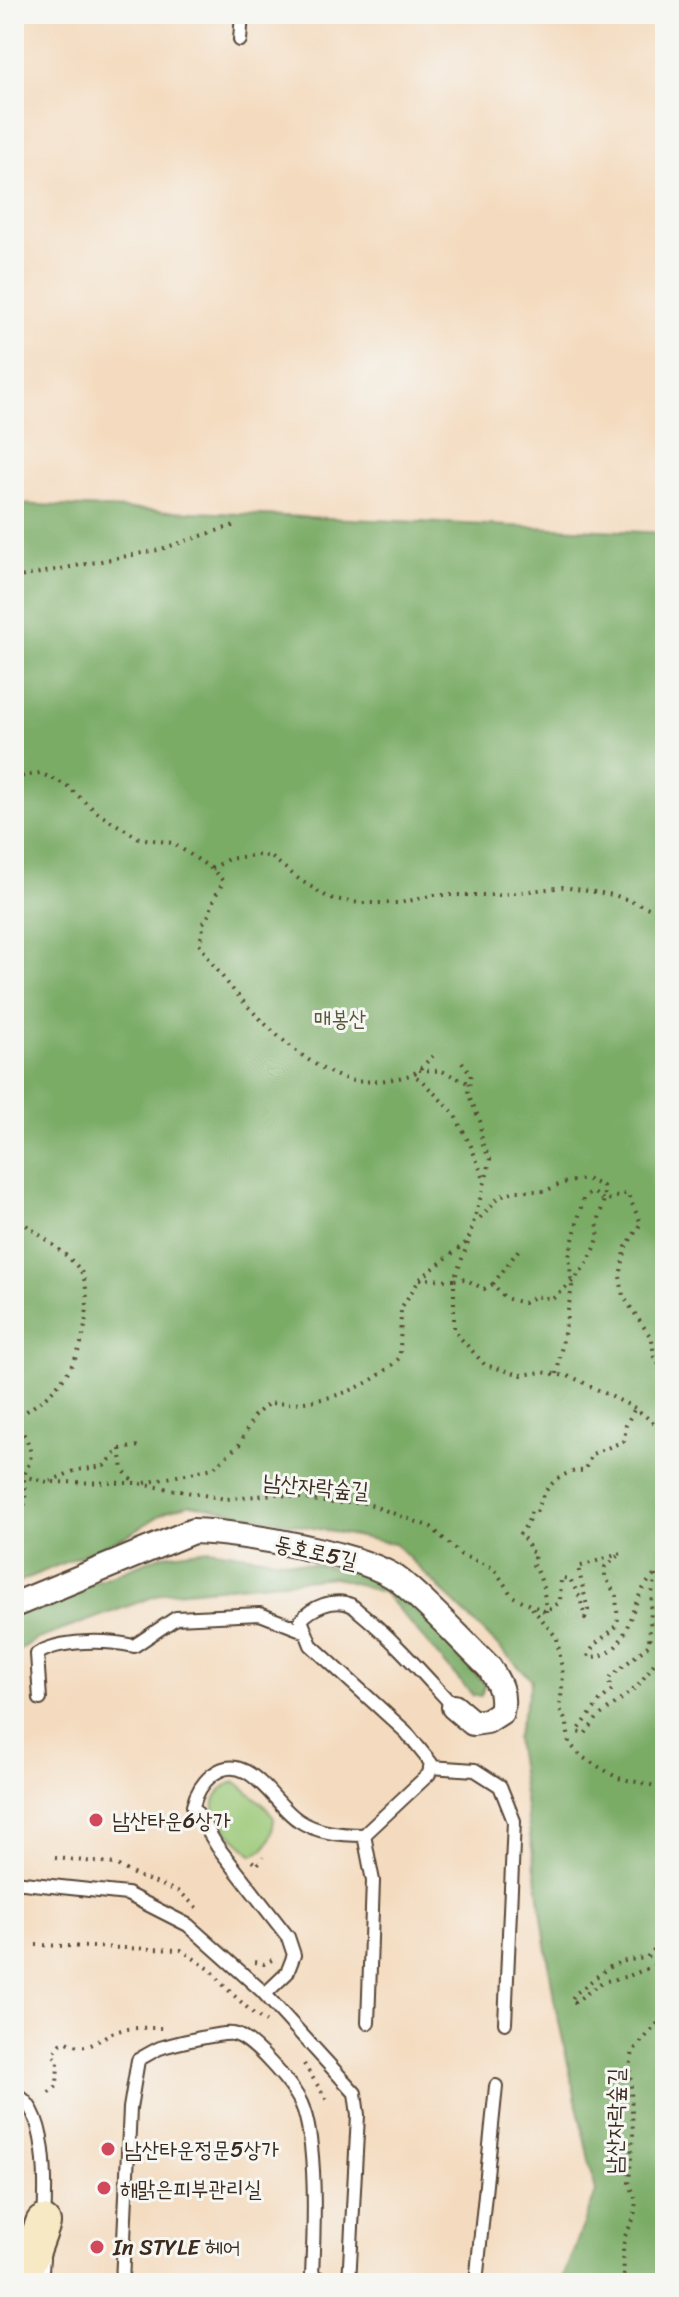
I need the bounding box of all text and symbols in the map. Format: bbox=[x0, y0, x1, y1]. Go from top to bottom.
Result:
park label: 매봉산 bbox=[313, 999, 367, 1038]
street label: 남산자락숲길 bbox=[261, 1462, 371, 1510]
street label: 동호로5길 bbox=[271, 1524, 362, 1581]
place label: 남산타운6상가 bbox=[112, 1801, 231, 1840]
marker: 남산타운6상가 bbox=[87, 1811, 105, 1829]
street label: 남산자락숲길 bbox=[595, 2067, 635, 2174]
place label: 남산타운정문5상가 bbox=[124, 2130, 279, 2169]
marker: 남산타운정문5상가 bbox=[99, 2140, 117, 2158]
place label: 해맑은피부관리실 bbox=[120, 2169, 262, 2208]
marker: 해맑은피부관리실 bbox=[95, 2179, 113, 2197]
place label: In STYLE 헤어 bbox=[112, 2228, 241, 2267]
marker: In STYLE 헤어 bbox=[88, 2238, 106, 2256]

